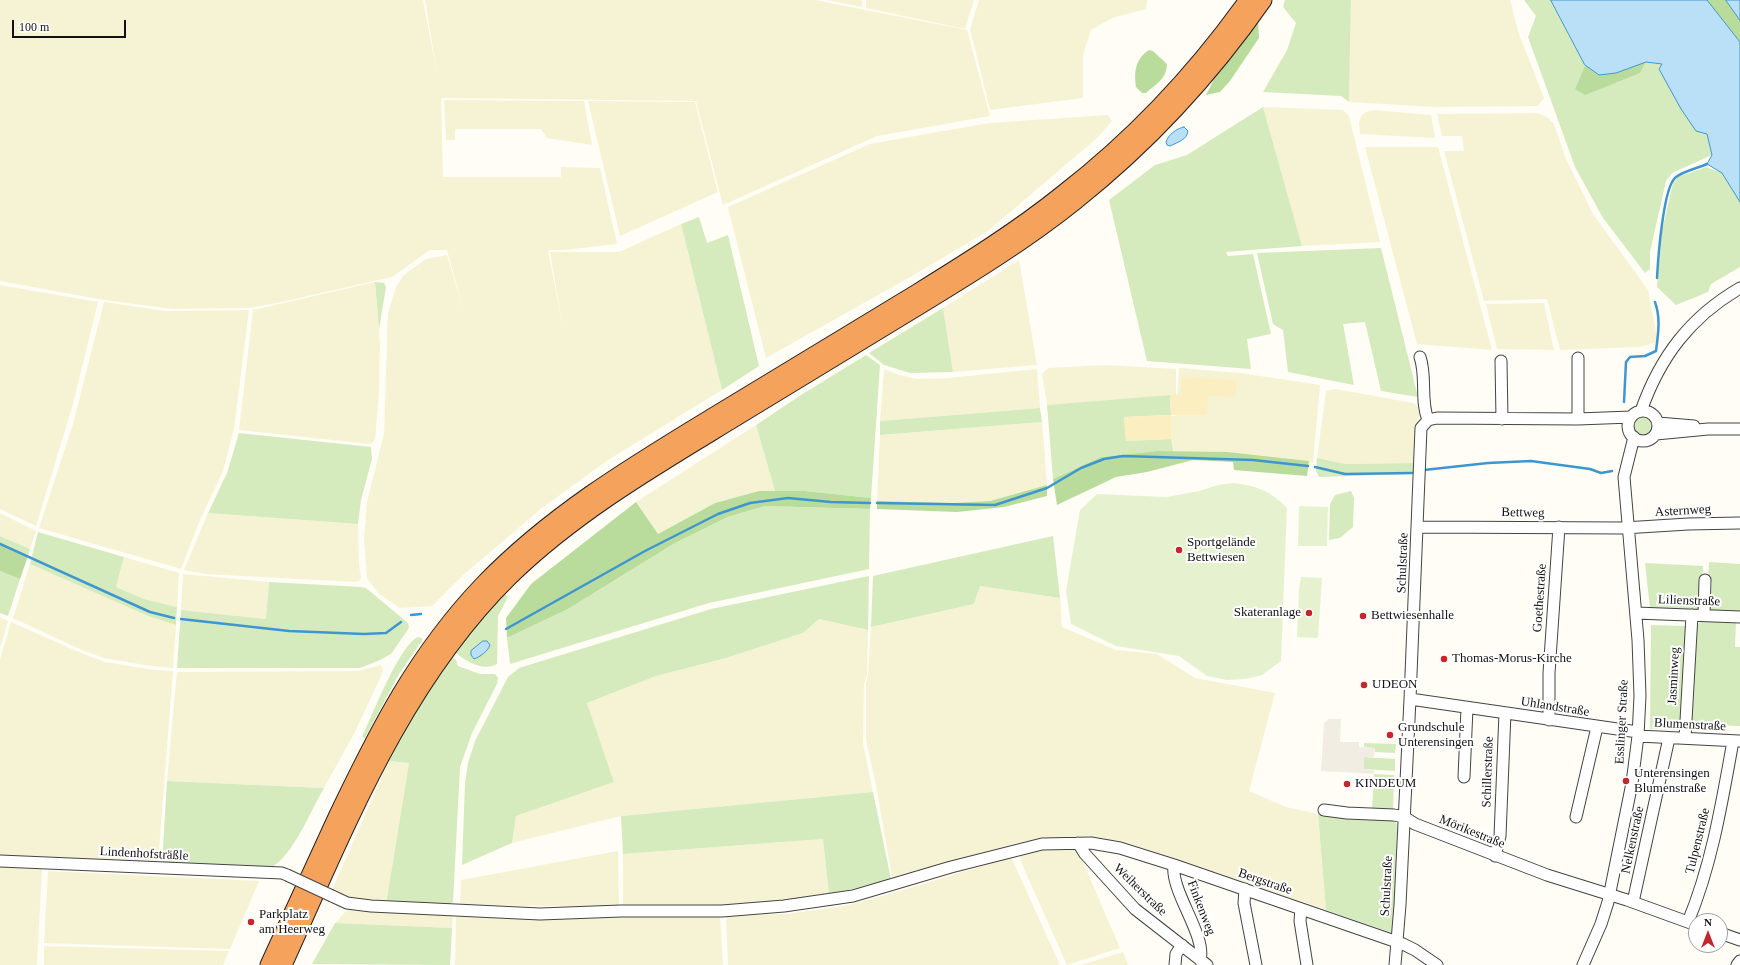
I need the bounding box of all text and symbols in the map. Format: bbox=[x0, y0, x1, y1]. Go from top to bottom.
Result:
scale bar bbox=[14, 12, 128, 38]
text: 100 m bbox=[19, 20, 49, 34]
street label: Asternweg bbox=[1654, 502, 1712, 520]
street label: Bettweg bbox=[1501, 505, 1545, 521]
street label: Schulstraße bbox=[1394, 532, 1412, 594]
place label: Sportgelände Bettwiesen bbox=[1187, 535, 1256, 566]
marker: Sportgelände Bettwiesen bbox=[1174, 545, 1184, 555]
street label: Goethestraße bbox=[1530, 563, 1550, 633]
street label: Lilienstraße bbox=[1658, 592, 1720, 610]
place label: Skateranlage bbox=[1234, 605, 1301, 621]
marker: Skateranlage bbox=[1304, 608, 1314, 618]
place label: Bettwiesenhalle bbox=[1371, 608, 1454, 624]
marker: Bettwiesenhalle bbox=[1358, 611, 1368, 621]
street label: Jasminweg bbox=[1665, 647, 1683, 705]
place label: Thomas-Morus-Kirche bbox=[1452, 651, 1572, 667]
marker: Thomas-Morus-Kirche bbox=[1439, 654, 1449, 664]
place label: UDEON bbox=[1372, 677, 1417, 693]
street label: Esslinger Straße bbox=[1612, 679, 1632, 765]
marker: UDEON bbox=[1359, 680, 1369, 690]
street label: Uhlandstraße bbox=[1520, 694, 1590, 720]
street label: Blumenstraße bbox=[1654, 715, 1726, 735]
place label: Grundschule Unterensingen bbox=[1398, 720, 1474, 751]
marker: Grundschule Unterensingen bbox=[1385, 730, 1395, 740]
street label: Schillerstraße bbox=[1479, 736, 1497, 808]
place label: Unterensingen Blumenstraße bbox=[1634, 766, 1710, 797]
place label: KINDEUM bbox=[1355, 776, 1416, 792]
marker: Unterensingen Blumenstraße bbox=[1621, 776, 1631, 786]
marker: KINDEUM bbox=[1342, 779, 1352, 789]
street label: Nelkenstraße bbox=[1618, 805, 1648, 875]
street label: Tulpenstraße bbox=[1682, 806, 1714, 876]
street label: Mörikestraße bbox=[1437, 812, 1507, 852]
street label: Lindenhofsträßle bbox=[99, 844, 189, 864]
street label: Schulstraße bbox=[1378, 855, 1396, 917]
street label: Weiherstraße bbox=[1110, 861, 1170, 919]
street label: Bergstraße bbox=[1236, 865, 1294, 899]
street label: Finkenweg bbox=[1183, 878, 1219, 938]
place label: Parkplatz am Heerweg bbox=[259, 907, 325, 938]
north arrow bbox=[1688, 913, 1728, 953]
text: N bbox=[1704, 916, 1712, 928]
marker: Parkplatz am Heerweg bbox=[246, 917, 256, 927]

